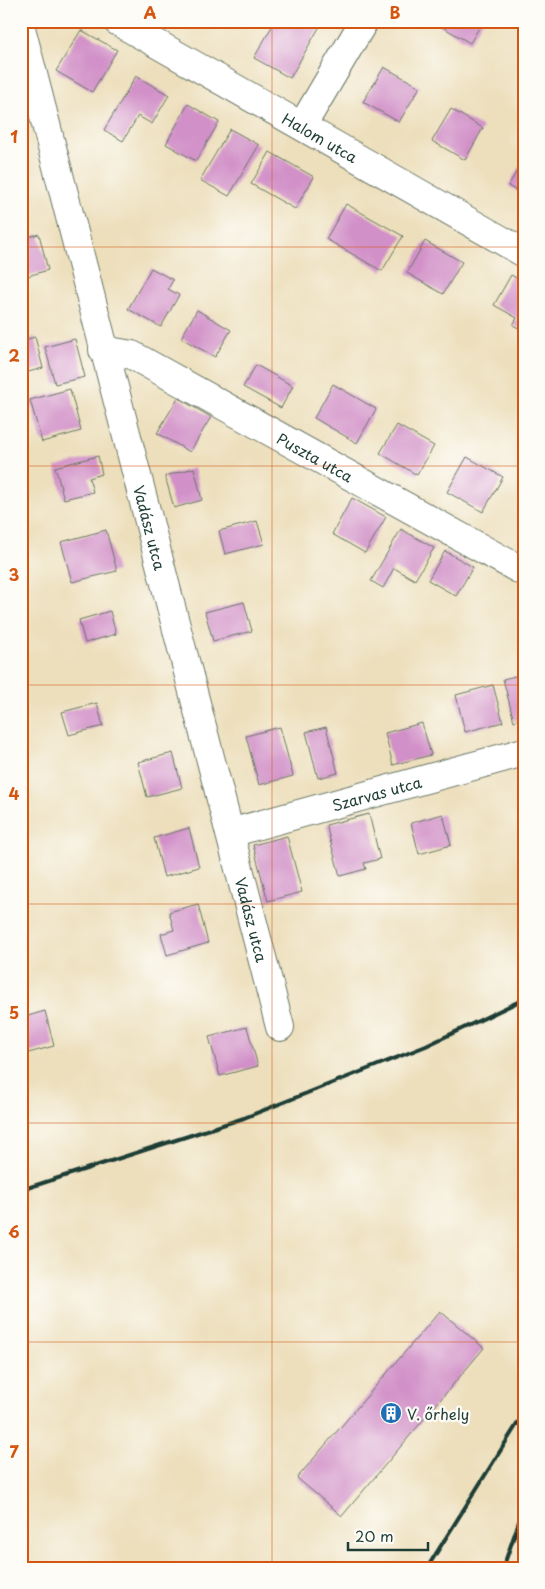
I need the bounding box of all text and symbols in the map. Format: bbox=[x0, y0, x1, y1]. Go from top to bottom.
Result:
text: A bbox=[144, 0, 157, 24]
text: B bbox=[390, 0, 401, 24]
street label: Halom utca bbox=[278, 106, 363, 168]
text: 1 bbox=[10, 124, 18, 148]
text: 2 bbox=[8, 343, 20, 367]
street label: Puszta utca bbox=[273, 426, 358, 487]
street label: Vadász utca bbox=[128, 483, 173, 573]
text: 3 bbox=[9, 562, 19, 586]
street label: Szarvas utca bbox=[329, 769, 425, 816]
text: 4 bbox=[9, 781, 20, 805]
street label: Vadász utca bbox=[230, 875, 274, 965]
text: 5 bbox=[9, 1000, 19, 1024]
text: 6 bbox=[8, 1219, 20, 1243]
building icon: V. őrhely bbox=[379, 1401, 403, 1425]
place label: V. őrhely bbox=[407, 1402, 469, 1425]
text: 7 bbox=[9, 1439, 19, 1463]
scale bar bbox=[348, 1519, 428, 1551]
text: 20 m bbox=[355, 1524, 394, 1547]

